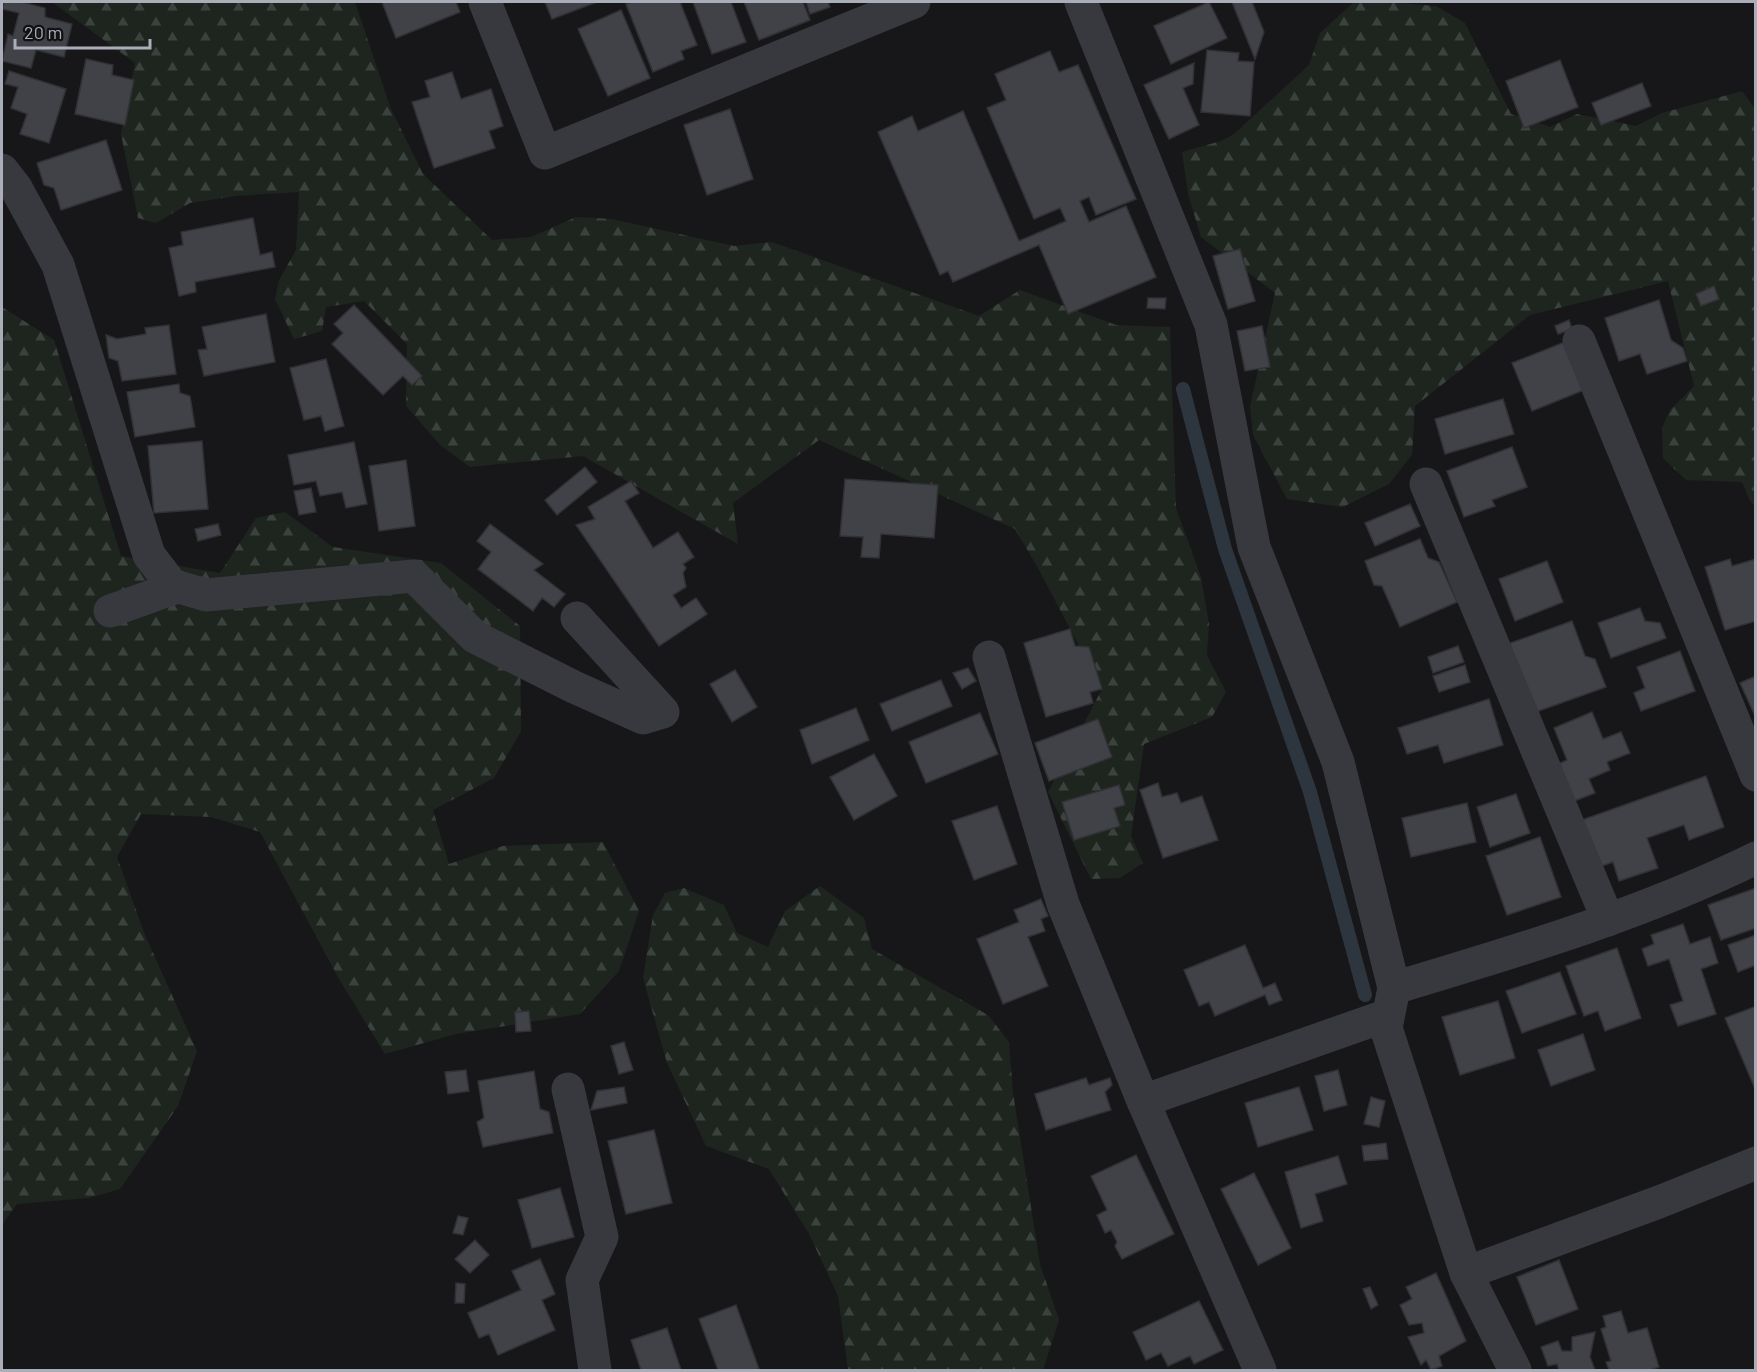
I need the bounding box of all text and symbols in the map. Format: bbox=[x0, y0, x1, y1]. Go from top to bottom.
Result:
scale bar bbox=[15, 12, 150, 50]
text: 20 m bbox=[24, 21, 62, 43]

